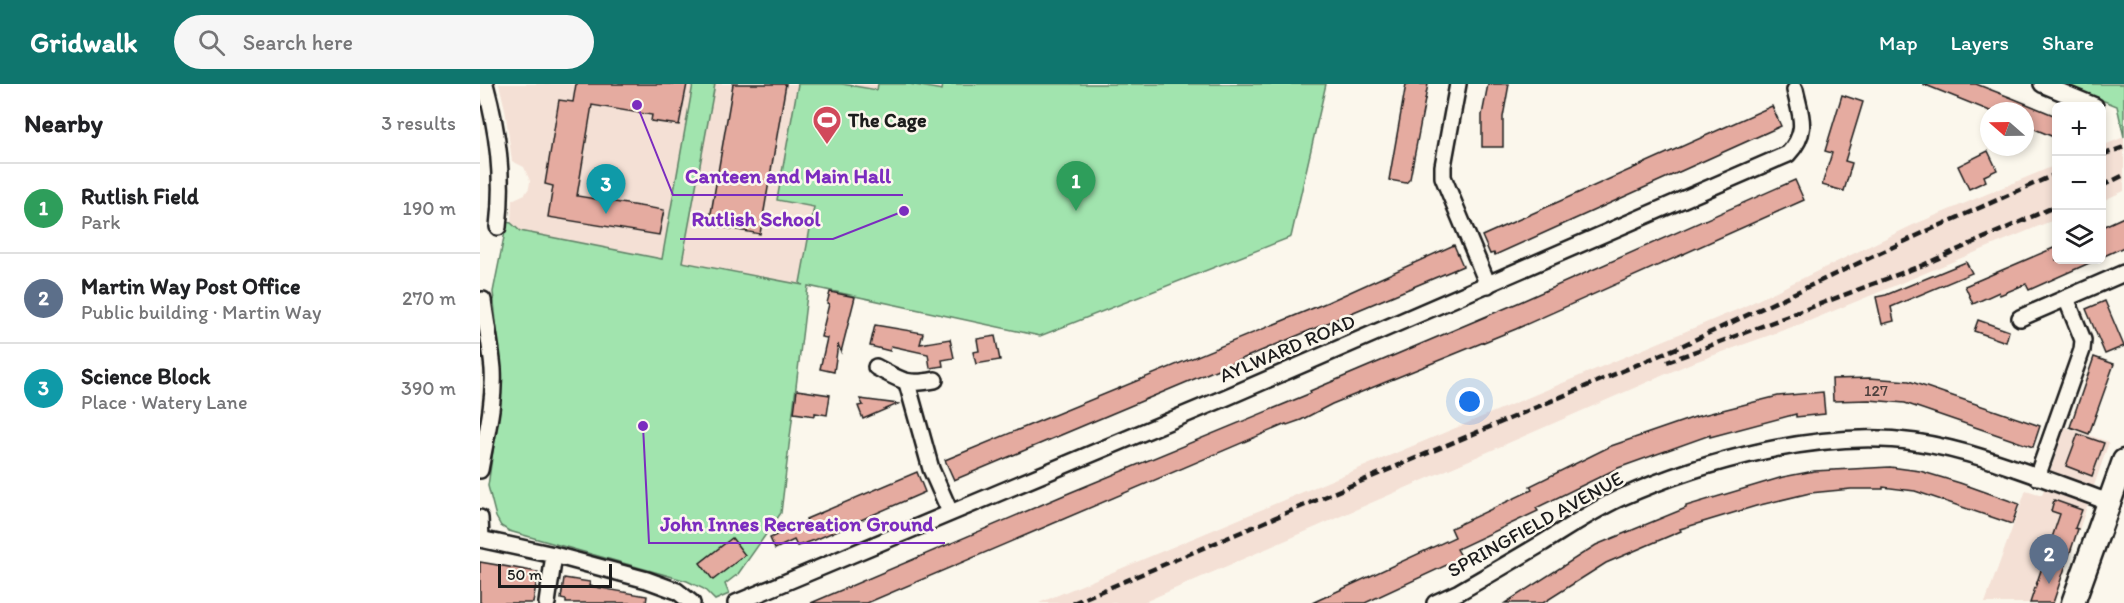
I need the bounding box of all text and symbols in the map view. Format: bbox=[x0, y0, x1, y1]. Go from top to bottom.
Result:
search box bbox=[174, 15, 594, 69]
text: Gridwalk bbox=[30, 25, 138, 59]
icon: search bbox=[195, 26, 228, 59]
text: Search here bbox=[243, 29, 353, 56]
text: Map bbox=[1879, 30, 1918, 55]
text: Layers bbox=[1951, 30, 2009, 55]
text: Share bbox=[2042, 30, 2094, 55]
north arrow bbox=[1980, 102, 2034, 156]
map controls bbox=[2052, 102, 2106, 264]
button: + bbox=[2052, 102, 2106, 156]
sports icon: The Cage bbox=[811, 104, 843, 146]
text: Nearby bbox=[24, 107, 103, 139]
place label: The Cage bbox=[847, 108, 927, 133]
text: 3 results bbox=[381, 111, 456, 135]
callout: Canteen and Main Hall bbox=[673, 156, 903, 195]
button: − bbox=[2052, 156, 2106, 210]
pin: 1 bbox=[1056, 162, 1096, 211]
text: Canteen and Main Hall bbox=[685, 163, 892, 188]
pin: 3 bbox=[586, 164, 626, 214]
text: Rutlish Field bbox=[81, 183, 199, 210]
text: 1 bbox=[39, 196, 48, 220]
text: 190 m bbox=[403, 196, 456, 220]
callout: Rutlish School bbox=[680, 200, 833, 239]
text: Rutlish School bbox=[692, 206, 821, 231]
text: Park bbox=[81, 210, 120, 234]
button: layers bbox=[2052, 210, 2106, 264]
text: Martin Way Post Office bbox=[81, 273, 301, 300]
text: 2 bbox=[38, 286, 49, 310]
text: 270 m bbox=[402, 286, 456, 310]
text: Public building · Martin Way bbox=[81, 300, 321, 324]
street label: AYLWARD ROAD bbox=[1215, 309, 1359, 387]
text: Science Block bbox=[81, 363, 210, 390]
text: 3 bbox=[38, 376, 49, 400]
text: 390 m bbox=[401, 376, 456, 400]
house number: 127 bbox=[1864, 381, 1888, 400]
your location bbox=[1455, 387, 1484, 416]
text: Place · Watery Lane bbox=[81, 390, 247, 414]
street label: SPRINGFIELD AVENUE bbox=[1443, 466, 1627, 582]
callout: John Innes Recreation Ground bbox=[649, 504, 945, 543]
text: John Innes Recreation Ground bbox=[659, 511, 934, 536]
pin: 2 bbox=[2030, 534, 2068, 584]
scale bar bbox=[498, 561, 612, 588]
text: 50 m bbox=[507, 565, 542, 584]

